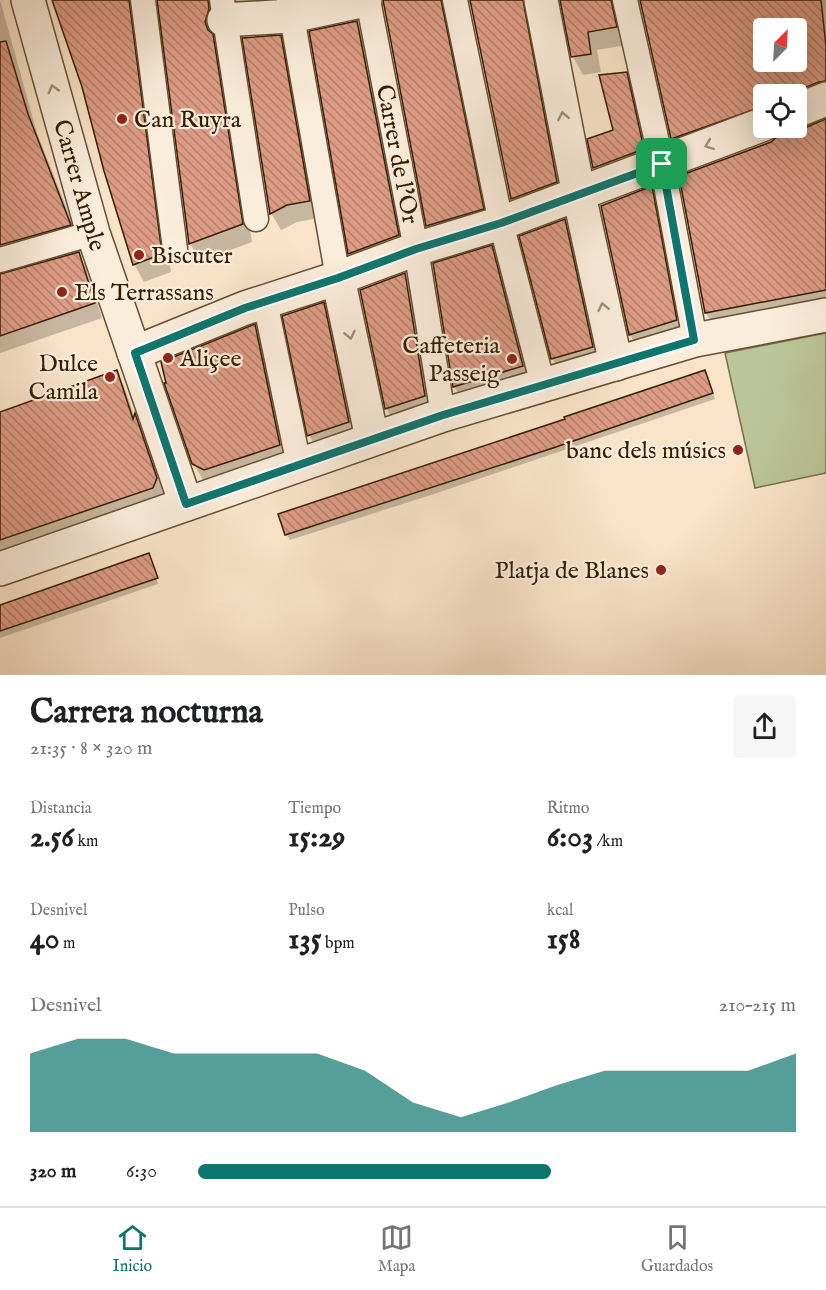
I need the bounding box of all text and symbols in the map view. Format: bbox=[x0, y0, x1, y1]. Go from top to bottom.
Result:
north arrow bbox=[753, 18, 807, 72]
map controls bbox=[753, 18, 807, 138]
street label: Carrer de l'Or bbox=[368, 82, 425, 227]
one-way arrow bbox=[48, 84, 60, 94]
button: locate bbox=[753, 84, 807, 138]
place label: Can Ruyra bbox=[134, 105, 242, 136]
one-way arrow bbox=[557, 111, 570, 121]
marker: Can Ruyra bbox=[115, 112, 129, 126]
street label: Carrer Ample bbox=[45, 116, 112, 255]
pin bbox=[636, 138, 687, 189]
one-way arrow bbox=[704, 138, 715, 150]
icon: arrive bbox=[645, 147, 678, 180]
place label: Biscuter bbox=[151, 241, 233, 272]
marker: Biscuter bbox=[132, 248, 146, 262]
place label: Els Terrassans bbox=[74, 278, 214, 309]
marker: Els Terrassans bbox=[55, 285, 69, 299]
one-way arrow bbox=[597, 302, 610, 312]
one-way arrow bbox=[343, 330, 356, 340]
place label: Caffeteria Passeig bbox=[402, 331, 501, 390]
place label: Aliçee bbox=[179, 344, 241, 375]
place label: Dulce Camila bbox=[29, 349, 99, 408]
marker: Aliçee bbox=[161, 351, 175, 365]
marker: Caffeteria Passeig bbox=[505, 352, 519, 366]
marker: Dulce Camila bbox=[103, 370, 117, 384]
place label: banc dels músics bbox=[566, 436, 726, 467]
marker: banc dels músics bbox=[731, 443, 745, 457]
place label: Platja de Blanes bbox=[495, 556, 649, 587]
marker: Platja de Blanes bbox=[654, 563, 668, 577]
text: Carrera nocturna bbox=[30, 692, 263, 734]
button: share bbox=[733, 695, 796, 758]
text: 21:35 · 8 × 320 m bbox=[30, 736, 153, 761]
text: Distancia bbox=[30, 799, 92, 819]
text: Tiempo bbox=[288, 799, 341, 819]
text: Ritmo bbox=[547, 799, 589, 819]
text: 2.56 bbox=[30, 819, 74, 857]
text: 15:29 bbox=[288, 819, 345, 857]
text: 6:03 bbox=[547, 819, 593, 857]
text: km bbox=[74, 832, 98, 852]
text: /km bbox=[593, 832, 623, 852]
text: Desnivel bbox=[30, 901, 87, 921]
text: Pulso bbox=[288, 901, 325, 921]
text: kcal bbox=[547, 901, 573, 921]
text: 40 bbox=[30, 921, 59, 959]
text: 135 bbox=[288, 921, 322, 959]
text: 158 bbox=[547, 921, 580, 959]
text: m bbox=[59, 934, 75, 954]
text: bpm bbox=[322, 934, 355, 954]
text: Desnivel bbox=[30, 993, 102, 1018]
text: 210–215 m bbox=[719, 993, 796, 1018]
text: 320 m bbox=[30, 1159, 77, 1184]
text: 6:30 bbox=[126, 1159, 157, 1184]
tab: Inicio bbox=[113, 1221, 152, 1277]
tab: Mapa bbox=[378, 1221, 415, 1277]
tab: Guardados bbox=[641, 1221, 713, 1277]

